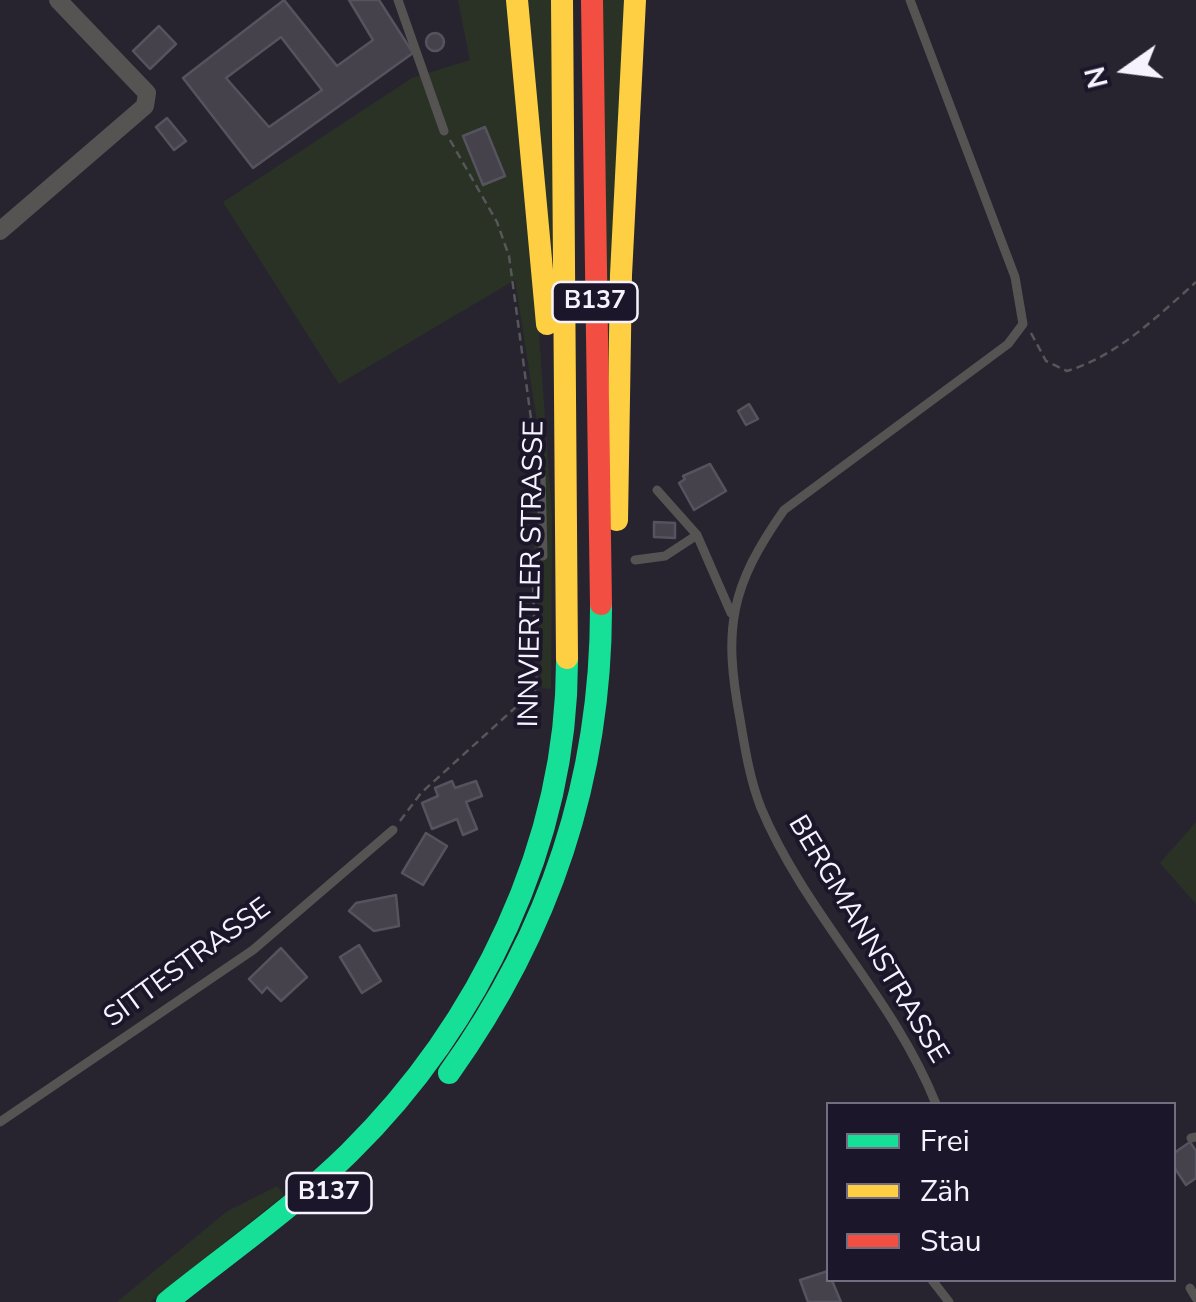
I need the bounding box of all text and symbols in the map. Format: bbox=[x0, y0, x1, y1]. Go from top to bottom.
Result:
north arrow bbox=[1076, 20, 1176, 120]
text: N bbox=[1076, 63, 1118, 92]
road number: B137 bbox=[552, 282, 638, 322]
street label: INNVIERTLER STRASSE bbox=[514, 420, 552, 728]
street label: BERGMANNSTRASSE bbox=[780, 810, 954, 1070]
street label: SITTESTRASSE bbox=[98, 892, 278, 1036]
legend bbox=[826, 1102, 1176, 1282]
text: Frei bbox=[920, 1121, 970, 1162]
text: Zäh bbox=[920, 1171, 970, 1212]
road number: B137 bbox=[286, 1173, 372, 1213]
text: Stau bbox=[920, 1221, 982, 1262]

